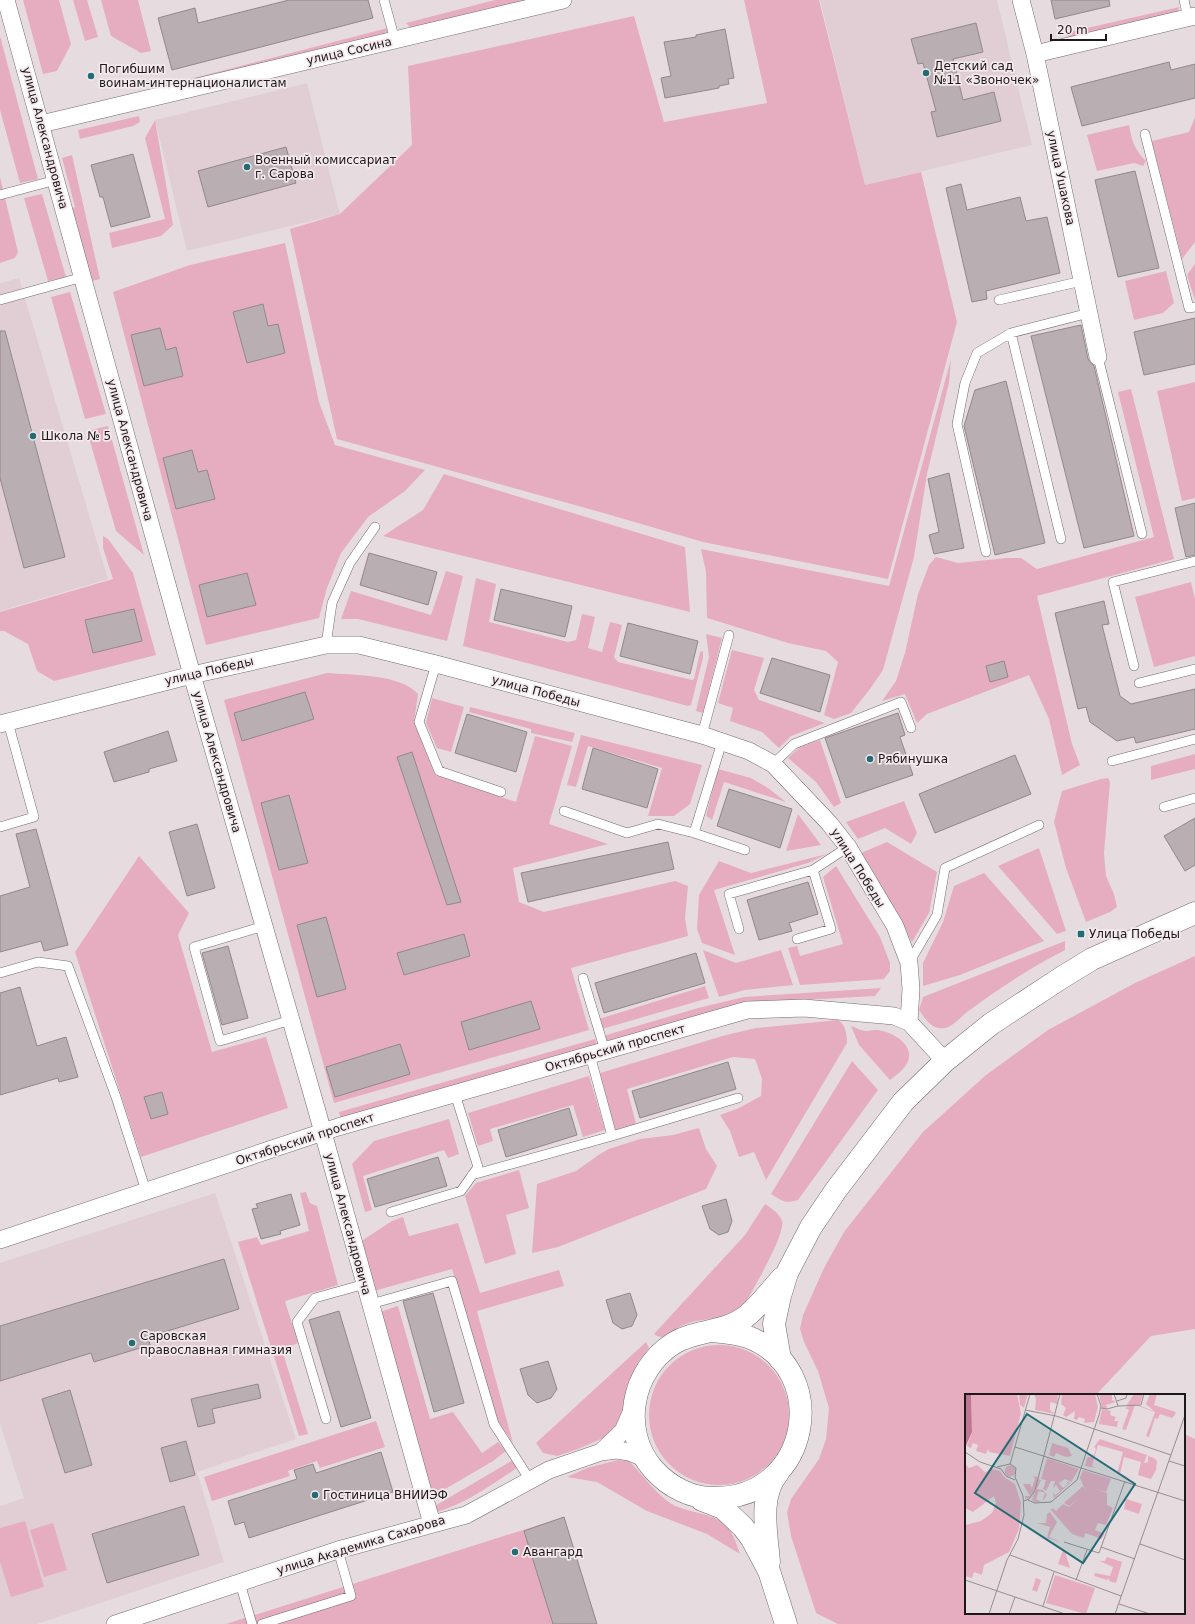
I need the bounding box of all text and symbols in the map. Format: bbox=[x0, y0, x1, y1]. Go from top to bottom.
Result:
scale bar bbox=[1051, 16, 1106, 42]
text: 20 m bbox=[1057, 23, 1088, 37]
street label: улица Сосина bbox=[305, 34, 393, 68]
place label: Детский сад №11 «Звоночек» bbox=[934, 59, 1039, 87]
place label: Погибшим воинам-интернационалистам bbox=[99, 62, 287, 90]
street label: улица Александровича bbox=[19, 65, 71, 211]
marker: Детский сад №11 «Звоночек» bbox=[921, 68, 931, 78]
marker: Погибшим воинам-интернационалистам bbox=[86, 71, 96, 81]
street label: улица Ушакова bbox=[1044, 129, 1078, 227]
place label: Военный комиссариат г. Сарова bbox=[255, 153, 397, 181]
marker: Военный комиссариат г. Сарова bbox=[242, 162, 252, 172]
street label: улица Александровича bbox=[104, 377, 156, 523]
place label: Школа № 5 bbox=[41, 429, 111, 443]
marker: Школа № 5 bbox=[28, 431, 38, 441]
street label: улица Победы bbox=[163, 654, 255, 688]
street label: улица Победы bbox=[490, 672, 582, 710]
street label: улица Александровича bbox=[190, 690, 244, 834]
place label: Рябинушка bbox=[878, 752, 948, 766]
marker: Рябинушка bbox=[865, 754, 875, 764]
street label: улица Победы bbox=[828, 826, 888, 910]
place label: Улица Победы bbox=[1089, 927, 1180, 941]
marker: Улица Победы bbox=[1076, 929, 1086, 939]
street label: Октябрьский проспект bbox=[543, 1021, 687, 1075]
street label: Октябрьский проспект bbox=[234, 1110, 376, 1168]
street label: улица Александровича bbox=[322, 1151, 374, 1297]
place label: Саровская православная гимназия bbox=[140, 1329, 292, 1357]
marker: Саровская православная гимназия bbox=[127, 1338, 137, 1348]
inset map bbox=[965, 1394, 1185, 1614]
place label: Гостиница ВНИИЭФ bbox=[323, 1488, 448, 1502]
marker: Гостиница ВНИИЭФ bbox=[310, 1490, 320, 1500]
street label: улица Академика Сахарова bbox=[275, 1513, 447, 1577]
place label: Авангард bbox=[523, 1545, 583, 1559]
marker: Авангард bbox=[510, 1547, 520, 1557]

